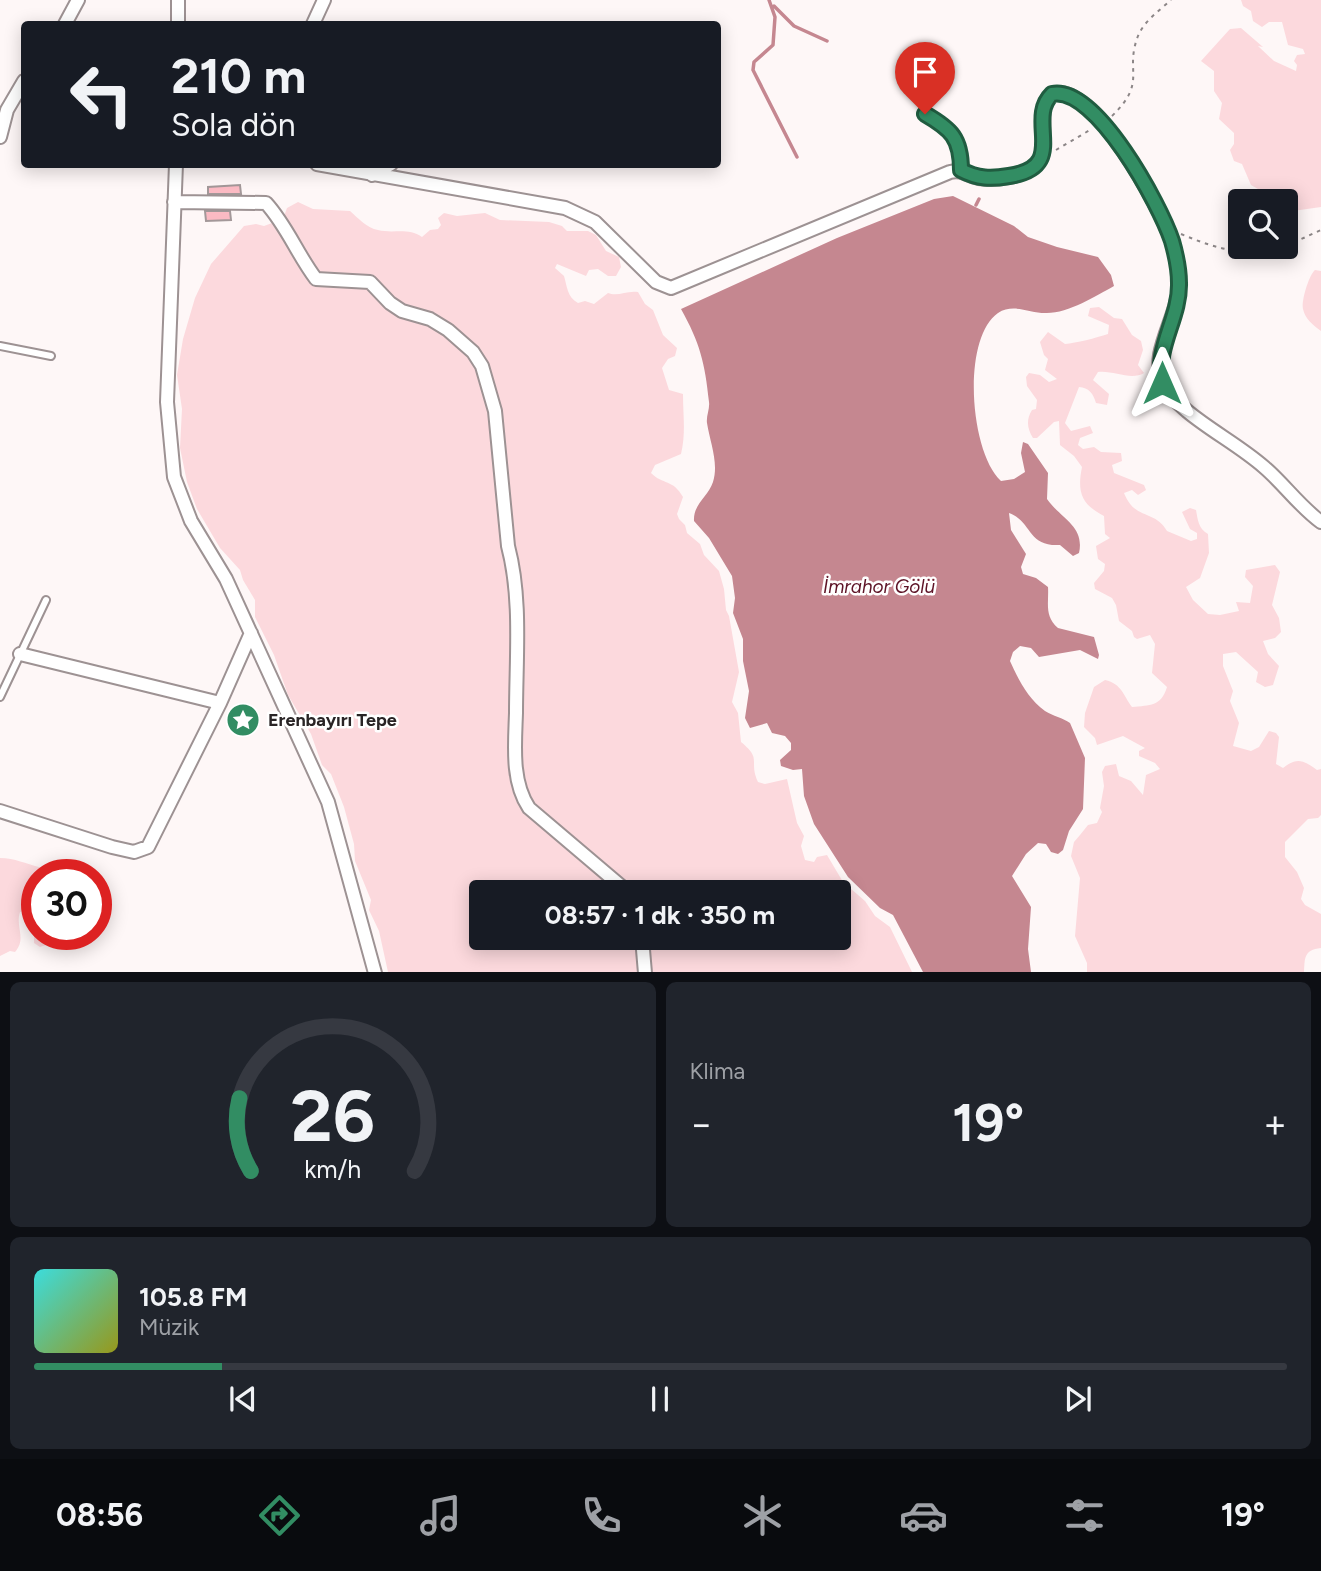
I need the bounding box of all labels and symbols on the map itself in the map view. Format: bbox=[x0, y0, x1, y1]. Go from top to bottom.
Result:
pin bbox=[895, 42, 955, 114]
position arrow bbox=[1125, 346, 1199, 420]
water label: İmrahor Gölü bbox=[823, 575, 935, 598]
place icon: Erenbayırı Tepe bbox=[224, 701, 262, 739]
place label: Erenbayırı Tepe bbox=[268, 709, 397, 731]
speed limit sign: 30 bbox=[21, 859, 112, 950]

